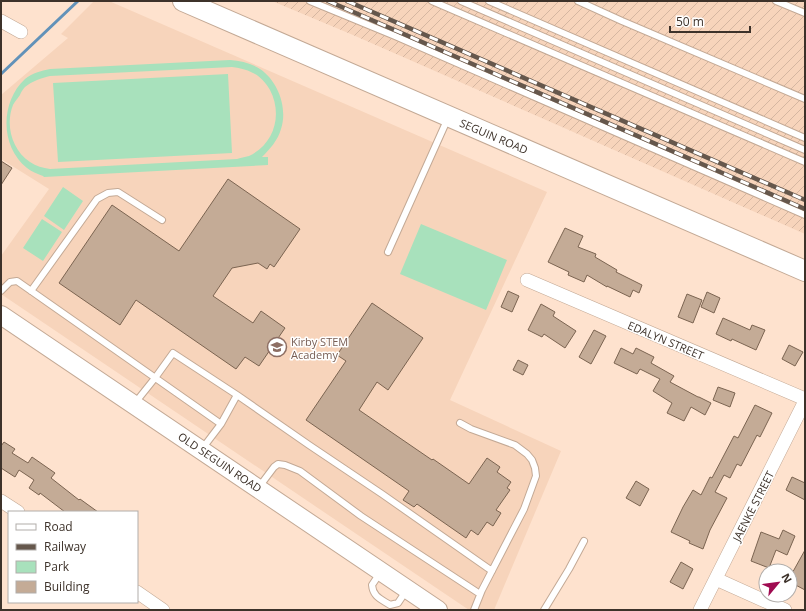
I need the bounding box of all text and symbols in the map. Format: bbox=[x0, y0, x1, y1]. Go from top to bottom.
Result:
scale bar bbox=[670, 8, 750, 34]
text: 50 m bbox=[676, 13, 704, 30]
street label: SEGUIN ROAD bbox=[458, 115, 530, 157]
street label: EDALYN STREET bbox=[626, 317, 706, 363]
place label: Kirby STEM Academy bbox=[291, 334, 348, 362]
school or university icon: Kirby STEM Academy bbox=[266, 336, 288, 358]
street label: OLD SEGUIN ROAD bbox=[175, 428, 265, 496]
street label: JAENKE STREET bbox=[728, 468, 777, 545]
legend bbox=[8, 511, 138, 603]
text: Road bbox=[44, 518, 73, 535]
text: Railway bbox=[44, 538, 87, 555]
text: Park bbox=[44, 558, 70, 575]
north arrow bbox=[758, 563, 798, 603]
text: N bbox=[778, 570, 796, 585]
text: Building bbox=[44, 578, 90, 595]

